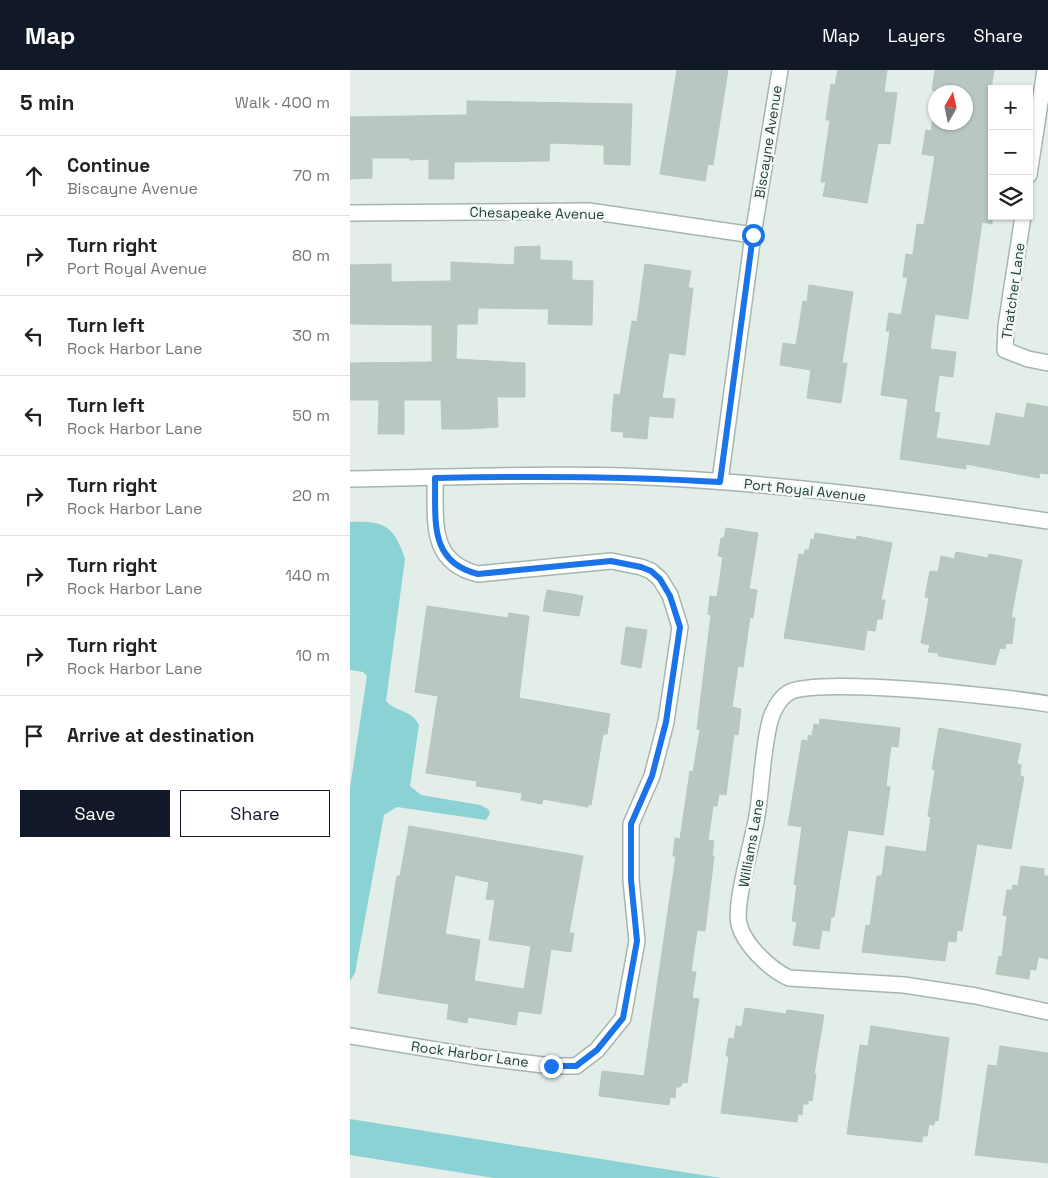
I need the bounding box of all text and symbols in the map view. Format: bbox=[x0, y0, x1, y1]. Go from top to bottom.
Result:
text: Map bbox=[25, 20, 75, 51]
text: Map bbox=[822, 24, 860, 47]
text: Layers bbox=[888, 24, 945, 47]
text: Share bbox=[973, 24, 1023, 47]
street label: Biscayne Avenue bbox=[750, 84, 786, 200]
north arrow bbox=[928, 85, 973, 130]
map controls bbox=[988, 85, 1033, 220]
button: + bbox=[988, 85, 1033, 130]
text: 5 min bbox=[20, 89, 74, 116]
text: Walk · 400 m bbox=[235, 92, 330, 113]
button: − bbox=[988, 130, 1033, 175]
text: Continue bbox=[67, 153, 150, 178]
icon: ahead bbox=[20, 162, 48, 190]
text: 70 m bbox=[293, 165, 330, 186]
button: layers bbox=[988, 175, 1033, 220]
text: Biscayne Avenue bbox=[67, 178, 198, 199]
street label: Chesapeake Avenue bbox=[469, 203, 605, 223]
route start bbox=[742, 224, 765, 247]
text: Turn right bbox=[67, 233, 157, 258]
icon: right bbox=[20, 242, 48, 270]
street label: Thatcher Lane bbox=[997, 242, 1029, 340]
text: 80 m bbox=[292, 245, 330, 266]
text: Port Royal Avenue bbox=[67, 258, 207, 279]
text: Turn left bbox=[67, 313, 145, 338]
icon: left bbox=[20, 322, 48, 350]
text: 30 m bbox=[292, 325, 330, 346]
text: Rock Harbor Lane bbox=[67, 338, 203, 359]
text: Turn left bbox=[67, 393, 145, 418]
icon: left bbox=[20, 402, 48, 430]
text: 50 m bbox=[292, 405, 330, 426]
text: Rock Harbor Lane bbox=[67, 418, 203, 439]
text: Turn right bbox=[67, 473, 157, 498]
street label: Port Royal Avenue bbox=[743, 475, 867, 505]
icon: right bbox=[20, 482, 48, 510]
text: 20 m bbox=[292, 485, 330, 506]
text: Rock Harbor Lane bbox=[67, 498, 203, 519]
text: Turn right bbox=[67, 553, 157, 578]
icon: right bbox=[20, 562, 48, 590]
text: 140 m bbox=[285, 565, 330, 586]
text: Rock Harbor Lane bbox=[67, 578, 203, 599]
text: Turn right bbox=[67, 633, 157, 658]
icon: right bbox=[20, 642, 48, 670]
text: 10 m bbox=[295, 645, 330, 666]
text: Rock Harbor Lane bbox=[67, 658, 203, 679]
icon: arrive bbox=[20, 722, 48, 750]
text: Arrive at destination bbox=[67, 723, 255, 748]
button: Save bbox=[20, 790, 170, 837]
button: Share bbox=[180, 790, 330, 837]
street label: Williams Lane bbox=[734, 797, 768, 889]
street label: Rock Harbor Lane bbox=[410, 1037, 530, 1071]
route end bbox=[540, 1055, 563, 1078]

